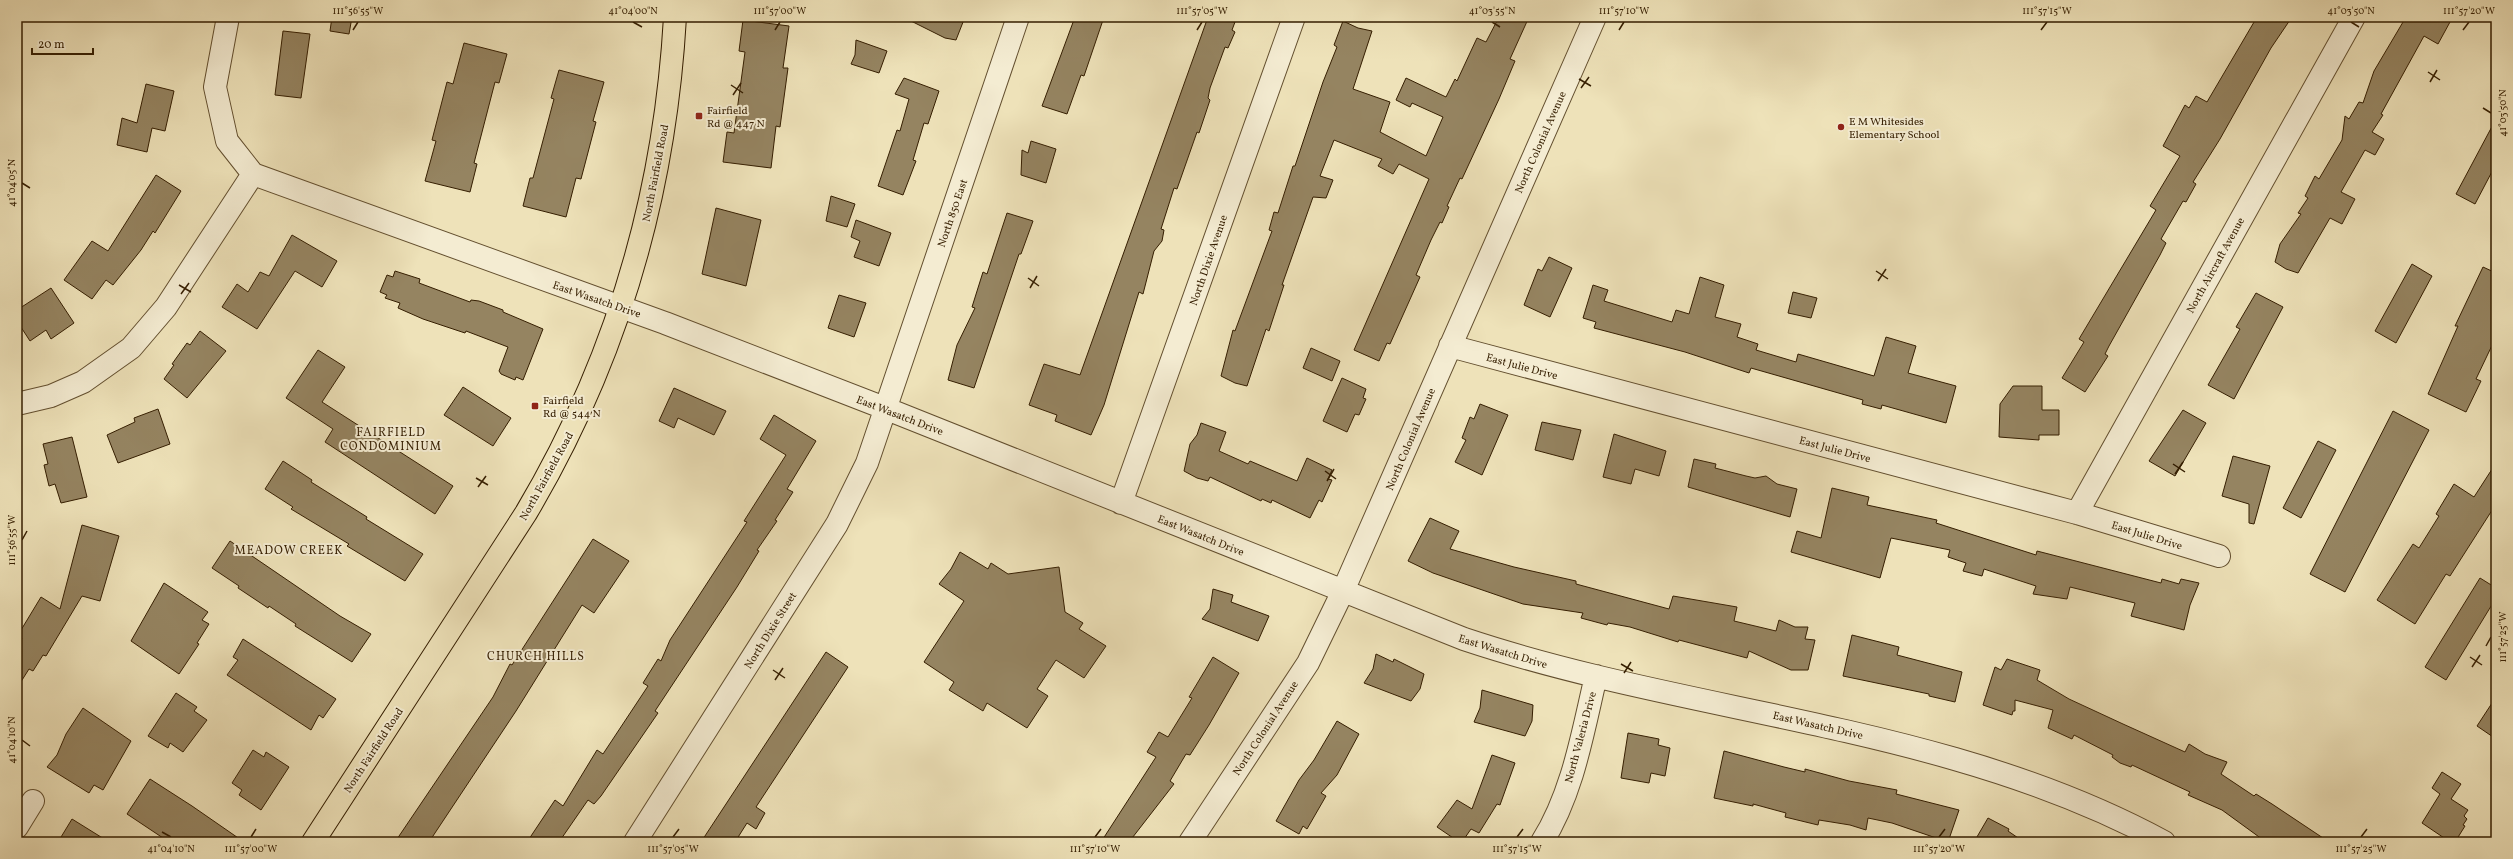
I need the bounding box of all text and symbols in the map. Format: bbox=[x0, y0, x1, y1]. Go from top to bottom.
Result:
text: 111°56'55"W bbox=[333, 4, 383, 18]
text: 41°04'00"N bbox=[608, 4, 658, 18]
text: 111°57'00"W bbox=[754, 4, 806, 18]
text: 111°57'05"W bbox=[1176, 4, 1228, 18]
text: 41°03'55"N bbox=[1469, 4, 1516, 18]
text: 111°57'10"W bbox=[1599, 4, 1649, 18]
text: 111°57'15"W bbox=[2022, 4, 2072, 18]
text: 41°03'50"N bbox=[2327, 4, 2375, 18]
text: 111°57'20"W bbox=[2443, 4, 2495, 18]
scale bar bbox=[32, 30, 93, 56]
text: 20 m bbox=[38, 37, 65, 53]
street label: North Colonial Avenue bbox=[1512, 89, 1571, 196]
text: 41°03'50"N bbox=[2496, 89, 2510, 137]
place label: Fairfield Rd @ 447 N bbox=[707, 104, 765, 132]
marker: Fairfield Rd @ 447 N bbox=[694, 111, 704, 121]
place label: E M Whitesides Elementary School bbox=[1849, 115, 1940, 143]
marker: E M Whitesides Elementary School bbox=[1836, 122, 1846, 132]
street label: North Fairfield Road bbox=[640, 123, 673, 223]
text: 41°04'05"N bbox=[5, 158, 19, 207]
street label: North 850 East bbox=[935, 177, 972, 250]
street label: North Dixie Avenue bbox=[1187, 213, 1232, 308]
street label: North Aircraft Avenue bbox=[2184, 215, 2249, 316]
street label: East Wasatch Drive bbox=[550, 278, 643, 323]
street label: East Julie Drive bbox=[1484, 351, 1559, 384]
street label: North Colonial Avenue bbox=[1383, 386, 1440, 493]
street label: East Wasatch Drive bbox=[854, 393, 945, 440]
place label: Fairfield Rd @ 544 N bbox=[543, 394, 601, 422]
marker: Fairfield Rd @ 544 N bbox=[530, 401, 540, 411]
district label: FAIRFIELD CONDOMINIUM bbox=[340, 425, 442, 455]
street label: North Fairfield Road bbox=[517, 430, 578, 524]
street label: East Julie Drive bbox=[1797, 434, 1872, 467]
street label: East Wasatch Drive bbox=[1155, 512, 1246, 561]
text: 111°56'55"W bbox=[5, 515, 19, 565]
street label: East Julie Drive bbox=[2109, 519, 2184, 554]
district label: MEADOW CREEK bbox=[235, 543, 343, 559]
street label: North Dixie Street bbox=[742, 589, 801, 672]
text: 111°57'25"W bbox=[2496, 611, 2510, 663]
street label: East Wasatch Drive bbox=[1456, 632, 1549, 673]
district label: CHURCH HILLS bbox=[487, 649, 585, 665]
street label: North Colonial Avenue bbox=[1230, 679, 1303, 779]
street label: North Valeria Drive bbox=[1562, 690, 1601, 785]
street label: North Fairfield Road bbox=[341, 705, 407, 796]
street label: East Wasatch Drive bbox=[1771, 709, 1864, 744]
text: 41°04'10"N bbox=[5, 716, 19, 764]
text: 41°04'10"N bbox=[147, 842, 195, 856]
text: 111°57'00"W bbox=[225, 842, 277, 856]
text: 111°57'05"W bbox=[647, 842, 699, 856]
text: 111°57'10"W bbox=[1070, 842, 1120, 856]
text: 111°57'15"W bbox=[1492, 842, 1542, 856]
text: 111°57'20"W bbox=[1913, 842, 1965, 856]
text: 111°57'25"W bbox=[2335, 842, 2387, 856]

